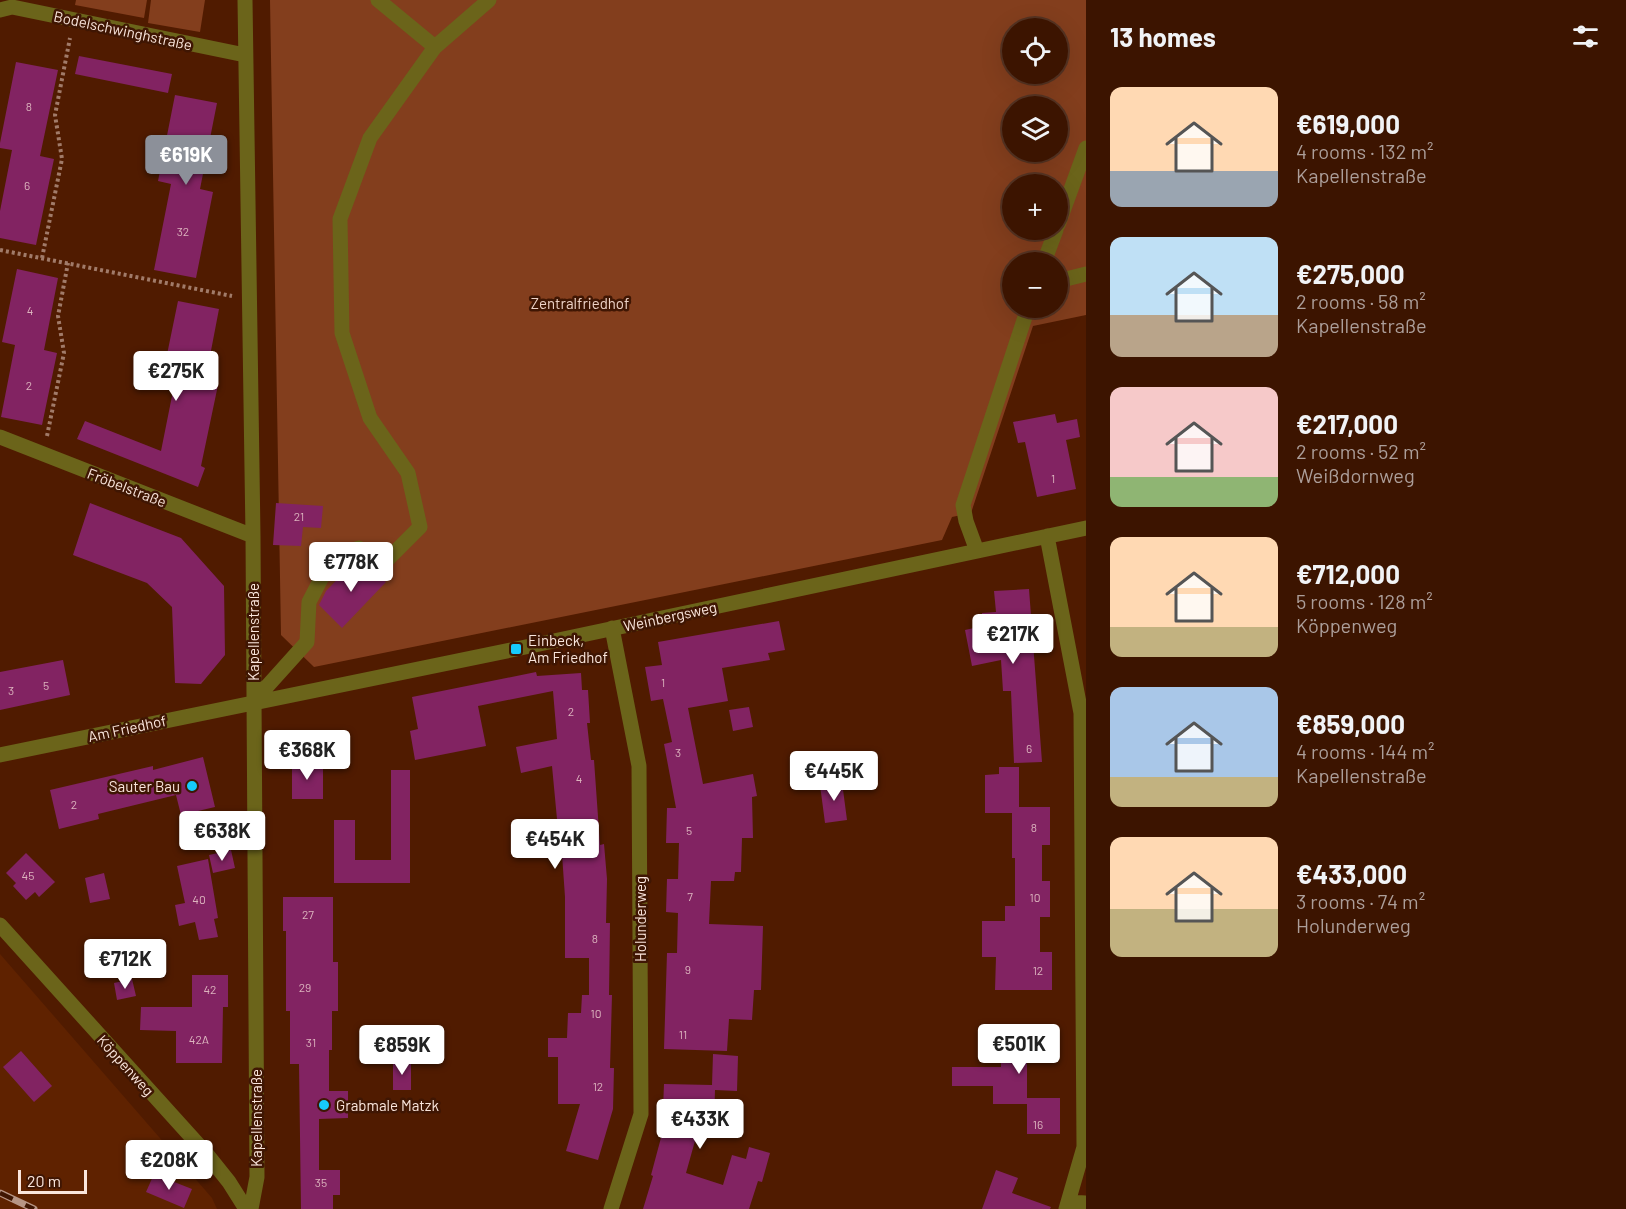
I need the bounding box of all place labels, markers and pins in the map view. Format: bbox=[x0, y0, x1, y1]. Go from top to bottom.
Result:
pin: €619K bbox=[144, 135, 228, 186]
pin: €275K bbox=[134, 351, 218, 402]
pin: €778K bbox=[309, 542, 393, 593]
pin: €217K bbox=[971, 614, 1055, 665]
place label: Einbeck, Am Friedhof bbox=[528, 631, 608, 666]
marker: Einbeck, Am Friedhof bbox=[509, 642, 523, 656]
pin: €368K bbox=[265, 730, 349, 781]
pin: €445K bbox=[792, 751, 876, 802]
place label: Sauter Bau bbox=[109, 777, 180, 795]
marker: Sauter Bau bbox=[185, 779, 199, 793]
pin: €638K bbox=[180, 811, 264, 862]
pin: €454K bbox=[513, 819, 597, 870]
pin: €712K bbox=[83, 939, 167, 990]
pin: €501K bbox=[977, 1024, 1061, 1075]
pin: €859K bbox=[360, 1025, 444, 1076]
place label: Grabmale Matzk bbox=[336, 1096, 439, 1114]
marker: Grabmale Matzk bbox=[317, 1098, 331, 1112]
pin: €433K bbox=[658, 1099, 742, 1150]
pin: €208K bbox=[127, 1140, 211, 1191]

